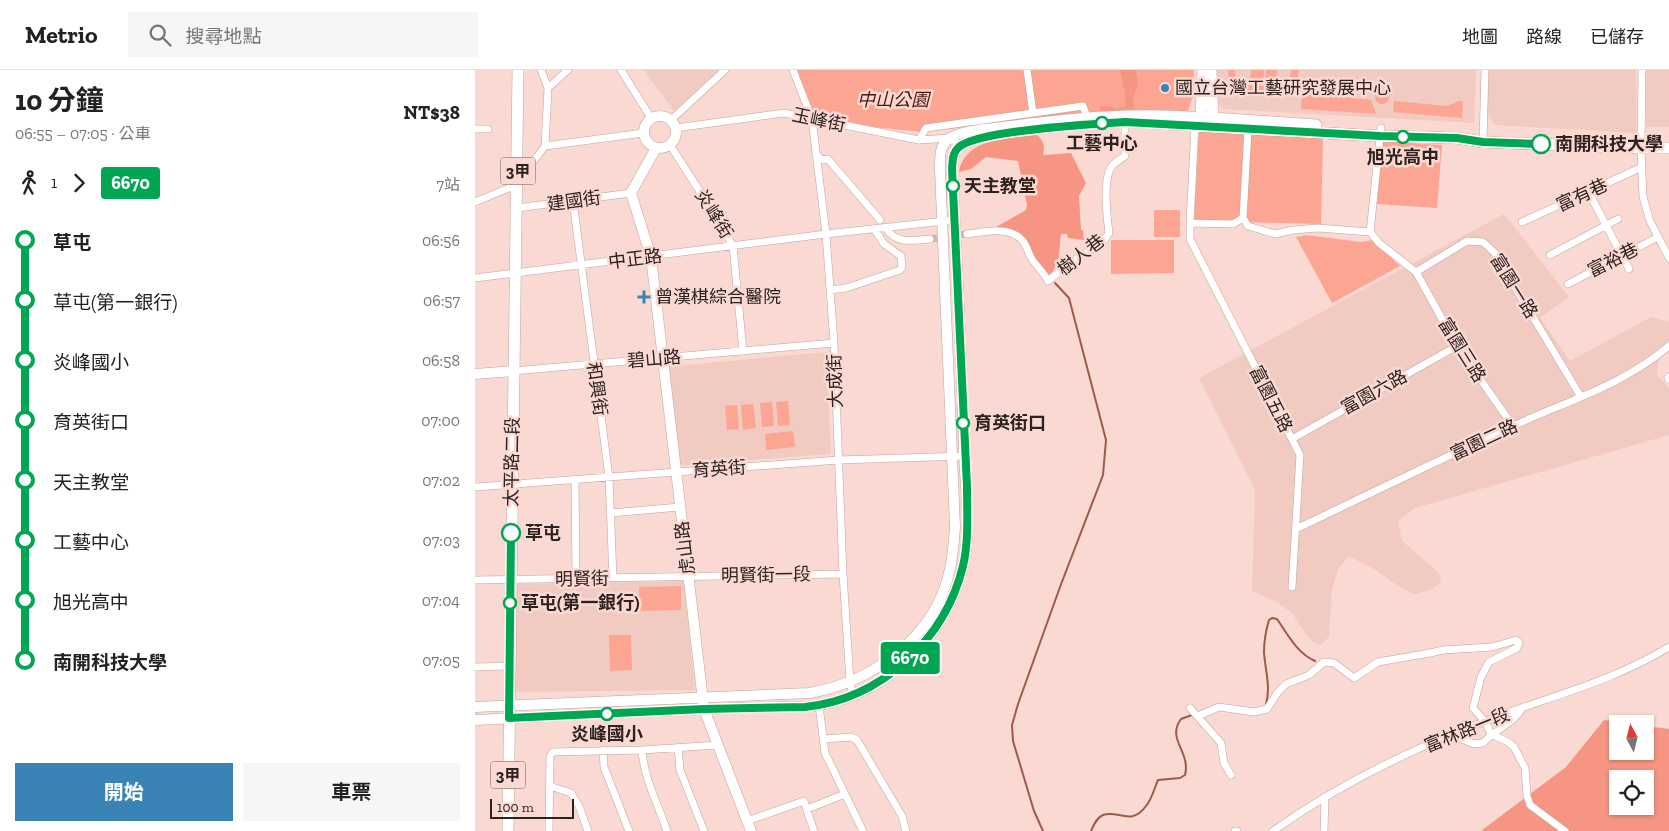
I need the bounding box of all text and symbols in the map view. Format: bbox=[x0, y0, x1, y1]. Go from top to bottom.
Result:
search box bbox=[128, 12, 478, 57]
text: Metrio bbox=[25, 20, 98, 49]
icon: search bbox=[146, 21, 174, 49]
text: 搜尋地點 bbox=[186, 25, 262, 48]
text: 地圖 bbox=[1462, 26, 1498, 48]
text: 路線 bbox=[1526, 26, 1562, 48]
text: 已儲存 bbox=[1590, 26, 1644, 48]
place label: 國立台灣工藝研究發展中心 bbox=[1175, 77, 1391, 99]
marker: 國立台灣工藝研究發展中心 bbox=[1159, 82, 1171, 94]
text: 10 分鐘 bbox=[15, 84, 104, 117]
park label: 中山公園 bbox=[857, 89, 932, 111]
text: NT$38 bbox=[403, 101, 460, 124]
street label: 玉峰街 bbox=[790, 104, 848, 136]
marker: 工藝中心 bbox=[1095, 116, 1109, 130]
text: 06:55 – 07:05 · 公車 bbox=[15, 124, 150, 143]
marker: 旭光高中 bbox=[1396, 130, 1410, 144]
place label: 工藝中心 bbox=[1066, 132, 1138, 154]
place label: 南開科技大學 bbox=[1555, 133, 1663, 155]
marker: 南開科技大學 bbox=[1531, 134, 1551, 154]
place label: 旭光高中 bbox=[1367, 146, 1439, 168]
road number: 3甲 bbox=[501, 158, 535, 184]
icon: walk bbox=[15, 169, 43, 197]
icon: forward bbox=[65, 169, 93, 197]
text: 6670 bbox=[111, 172, 150, 194]
text: 1 bbox=[51, 173, 57, 192]
street label: 富有巷 bbox=[1553, 174, 1611, 216]
text: 7站 bbox=[436, 175, 460, 194]
place label: 天主教堂 bbox=[964, 175, 1036, 197]
marker: 天主教堂 bbox=[946, 179, 960, 193]
street label: 炎峰街 bbox=[690, 185, 738, 243]
street label: 建國街 bbox=[546, 186, 602, 216]
street label: 樹人巷 bbox=[1053, 230, 1109, 280]
text: 草屯 bbox=[53, 231, 91, 254]
text: 06:56 bbox=[422, 231, 460, 250]
street label: 富裕巷 bbox=[1584, 238, 1642, 282]
street label: 中正路 bbox=[607, 245, 663, 273]
street label: 富園一路 bbox=[1486, 250, 1542, 322]
place label: 曾漢棋綜合醫院 bbox=[655, 286, 781, 308]
marker: 曾漢棋綜合醫院 bbox=[637, 290, 651, 304]
text: 草屯(第一銀行) bbox=[53, 291, 177, 314]
text: 06:57 bbox=[423, 291, 460, 310]
street label: 富園三路 bbox=[1434, 314, 1490, 386]
street label: 碧山路 bbox=[626, 346, 682, 372]
text: 炎峰國小 bbox=[53, 351, 129, 374]
text: 06:58 bbox=[422, 351, 460, 370]
street label: 大成街 bbox=[823, 354, 847, 408]
street label: 和興街 bbox=[582, 361, 612, 417]
street label: 富園五路 bbox=[1245, 362, 1297, 436]
street label: 富園六路 bbox=[1337, 365, 1411, 419]
text: 育英街口 bbox=[53, 411, 129, 434]
text: 07:00 bbox=[421, 411, 460, 430]
place label: 育英街口 bbox=[974, 412, 1046, 434]
street label: 富園二路 bbox=[1447, 415, 1521, 465]
marker: 育英街口 bbox=[956, 416, 970, 430]
street label: 太平路二段 bbox=[500, 417, 524, 507]
street label: 育英街 bbox=[691, 456, 747, 482]
text: 天主教堂 bbox=[53, 471, 129, 494]
text: 07:02 bbox=[422, 471, 460, 490]
street label: 虎山路 bbox=[671, 520, 699, 576]
place label: 草屯 bbox=[525, 522, 561, 544]
marker: 草屯 bbox=[501, 523, 521, 543]
text: 工藝中心 bbox=[53, 531, 129, 554]
text: 07:03 bbox=[423, 531, 460, 550]
street label: 明賢街一段 bbox=[721, 563, 811, 587]
street label: 明賢街 bbox=[555, 568, 609, 590]
text: 旭光高中 bbox=[53, 591, 129, 614]
text: 07:04 bbox=[422, 591, 460, 610]
place label: 草屯(第一銀行) bbox=[521, 592, 639, 614]
marker: 草屯(第一銀行) bbox=[503, 596, 517, 610]
line badge: 6670 bbox=[875, 642, 945, 674]
text: 6670 bbox=[891, 647, 929, 669]
text: 南開科技大學 bbox=[53, 651, 167, 674]
text: 07:05 bbox=[422, 651, 460, 670]
street label: 富林路一段 bbox=[1421, 703, 1513, 757]
marker: 炎峰國小 bbox=[600, 707, 614, 721]
north arrow bbox=[1609, 715, 1654, 760]
map controls bbox=[1609, 715, 1654, 815]
place label: 炎峰國小 bbox=[571, 723, 643, 745]
road number: 3甲 bbox=[490, 762, 525, 788]
button: 開始 bbox=[15, 763, 233, 821]
button: 車票 bbox=[243, 763, 460, 821]
button: locate bbox=[1609, 770, 1654, 815]
scale bar bbox=[490, 796, 574, 819]
text: 100 m bbox=[497, 799, 534, 816]

